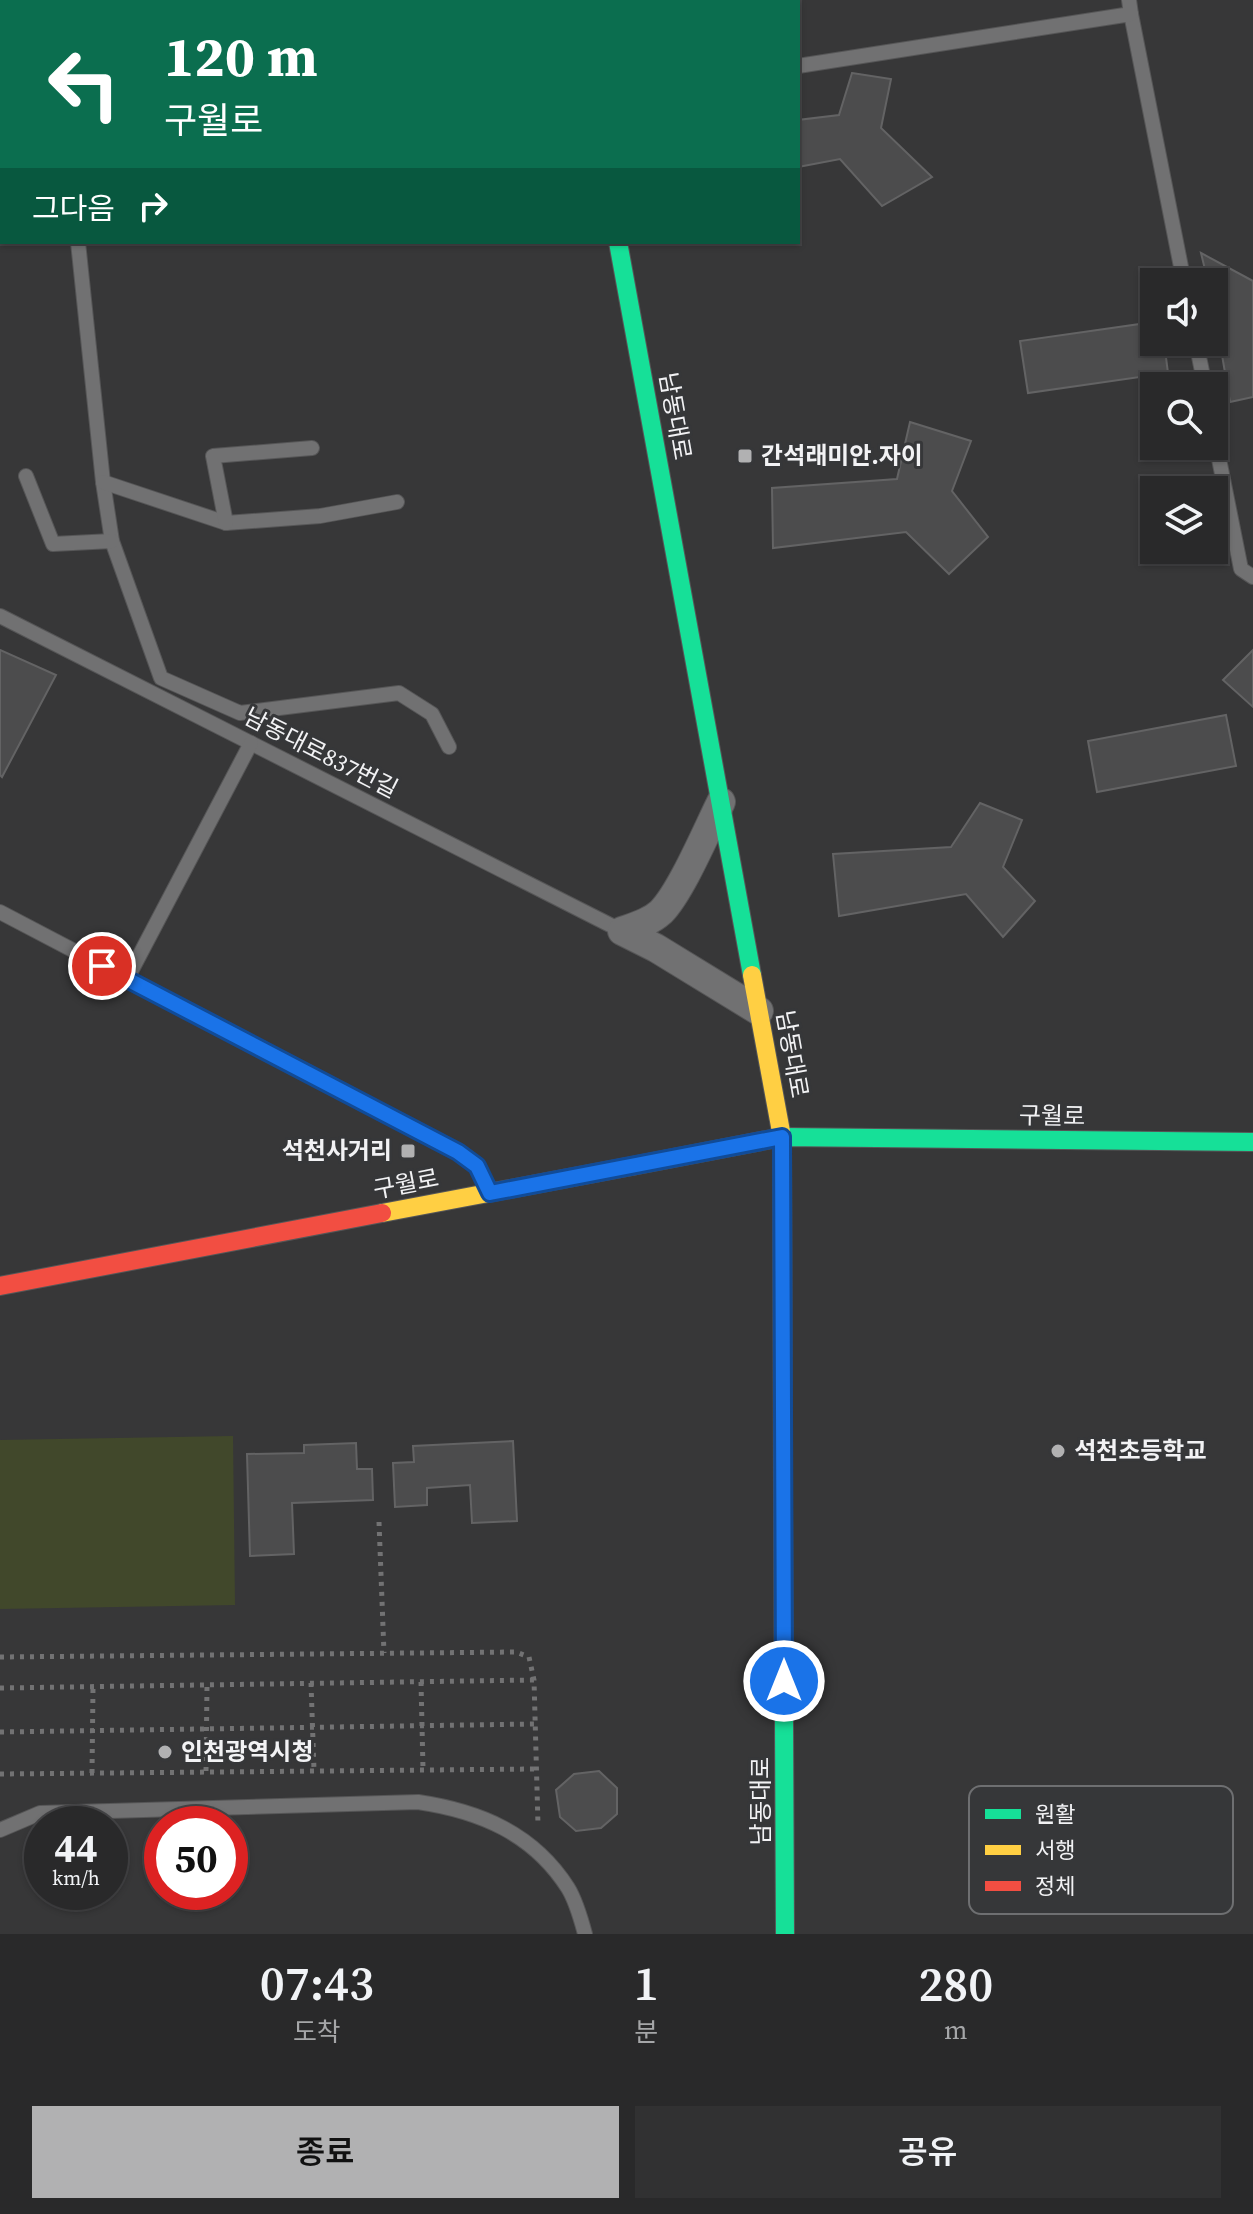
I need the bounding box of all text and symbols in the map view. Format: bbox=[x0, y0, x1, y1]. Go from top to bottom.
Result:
text: 120 m bbox=[164, 18, 318, 95]
icon: left bbox=[32, 32, 136, 136]
text: 구월로 bbox=[164, 96, 263, 145]
icon: right bbox=[131, 184, 175, 228]
text: 그다음 bbox=[32, 188, 115, 229]
map controls bbox=[1140, 268, 1228, 564]
button: sound bbox=[1140, 268, 1228, 356]
street label: 남동대로 bbox=[652, 370, 699, 462]
button: search bbox=[1140, 372, 1228, 460]
place label: 간석래미안.자이 bbox=[761, 439, 923, 472]
marker: 간석래미안.자이 bbox=[736, 447, 754, 465]
button: layers bbox=[1140, 476, 1228, 564]
street label: 남동대로837번길 bbox=[239, 700, 404, 806]
pin bbox=[68, 932, 136, 1000]
icon: arrive bbox=[80, 944, 124, 988]
street label: 남동대로 bbox=[769, 1008, 816, 1100]
street label: 구월로 bbox=[1019, 1098, 1085, 1133]
place label: 석천사거리 bbox=[282, 1134, 392, 1167]
marker: 석천사거리 bbox=[399, 1142, 417, 1160]
street label: 구월로 bbox=[370, 1161, 442, 1206]
place label: 석천초등학교 bbox=[1074, 1434, 1206, 1467]
marker: 석천초등학교 bbox=[1049, 1442, 1067, 1460]
position arrow bbox=[742, 1639, 826, 1723]
place label: 인천광역시청 bbox=[181, 1735, 313, 1768]
marker: 인천광역시청 bbox=[156, 1743, 174, 1761]
street label: 남동대로 bbox=[744, 1757, 777, 1845]
legend bbox=[969, 1786, 1233, 1914]
text: 원활 bbox=[1035, 1799, 1075, 1829]
speed limit sign: 50 bbox=[144, 1806, 248, 1910]
text: 44 bbox=[54, 1821, 98, 1875]
text: 서행 bbox=[1035, 1835, 1075, 1865]
text: km/h bbox=[52, 1864, 100, 1892]
text: 정체 bbox=[1035, 1871, 1075, 1901]
text: 07:43 bbox=[260, 1950, 374, 2016]
text: 1 bbox=[634, 1950, 659, 2016]
text: 280 bbox=[918, 1951, 993, 2017]
text: m bbox=[944, 2012, 968, 2048]
text: 도착 bbox=[293, 2014, 341, 2050]
text: 분 bbox=[634, 2014, 658, 2050]
button: 종료 bbox=[32, 2106, 619, 2198]
button: 공유 bbox=[635, 2106, 1221, 2198]

